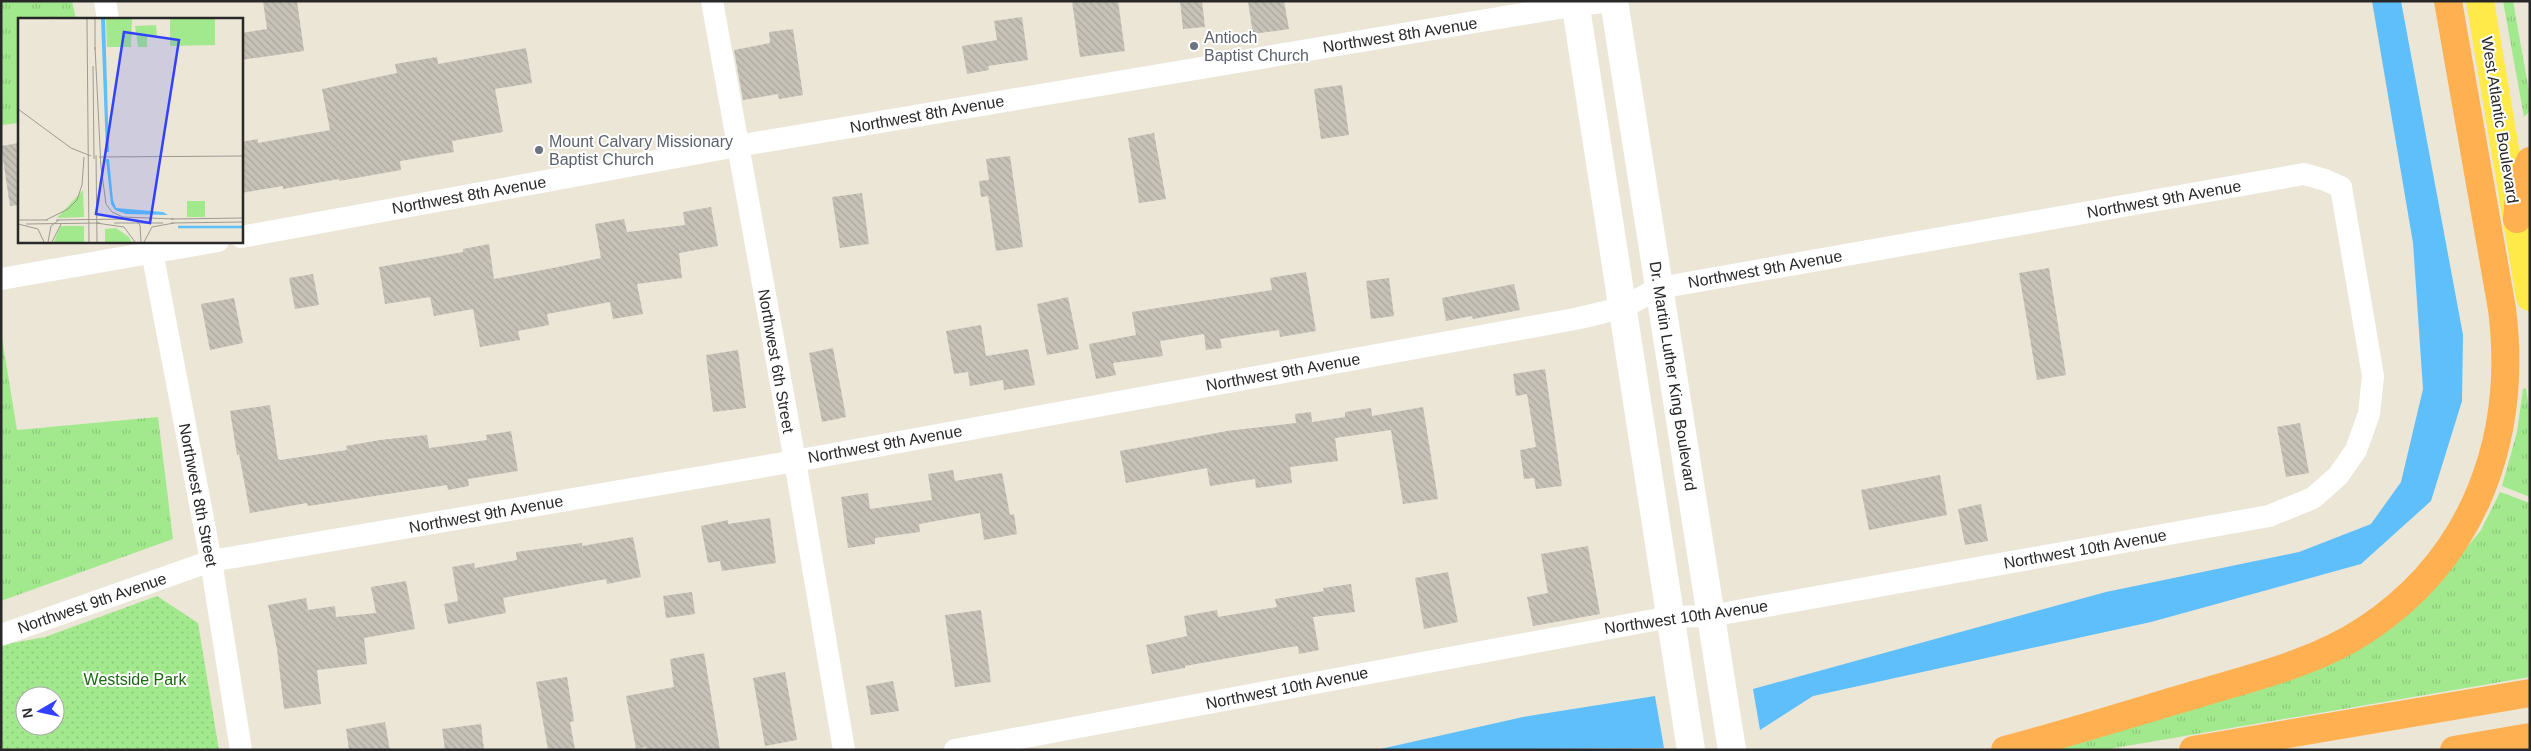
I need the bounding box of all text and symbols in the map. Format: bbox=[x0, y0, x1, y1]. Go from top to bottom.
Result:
street label: Northwest 8th Avenue bbox=[1322, 14, 1479, 56]
inset map bbox=[18, 18, 242, 242]
place label: Antioch Baptist Church bbox=[1204, 29, 1309, 64]
street label: West Atlantic Boulevard bbox=[2478, 35, 2522, 205]
marker: Antioch Baptist Church bbox=[1188, 40, 1200, 52]
street label: Northwest 8th Avenue bbox=[849, 92, 1006, 136]
place label: Mount Calvary Missionary Baptist Church bbox=[549, 133, 733, 168]
marker: Mount Calvary Missionary Baptist Church bbox=[533, 144, 545, 156]
street label: Northwest 8th Avenue bbox=[391, 173, 548, 217]
street label: Northwest 9th Avenue bbox=[2086, 177, 2243, 221]
street label: Northwest 9th Avenue bbox=[1687, 247, 1844, 291]
street label: Dr. Martin Luther King Boulevard bbox=[1646, 260, 1700, 492]
street label: Northwest 6th Street bbox=[755, 288, 797, 435]
street label: Northwest 9th Avenue bbox=[1205, 350, 1362, 394]
street label: Northwest 8th Street bbox=[176, 422, 220, 569]
street label: Northwest 9th Avenue bbox=[807, 422, 964, 466]
street label: Northwest 9th Avenue bbox=[408, 492, 565, 536]
street label: Northwest 10th Avenue bbox=[2002, 526, 2168, 572]
street label: Northwest 9th Avenue bbox=[15, 569, 169, 636]
street label: Northwest 10th Avenue bbox=[1603, 597, 1769, 637]
street label: Northwest 10th Avenue bbox=[1204, 664, 1370, 712]
park label: Westside Park bbox=[84, 671, 187, 688]
north arrow bbox=[15, 686, 65, 736]
text: N bbox=[18, 707, 36, 719]

